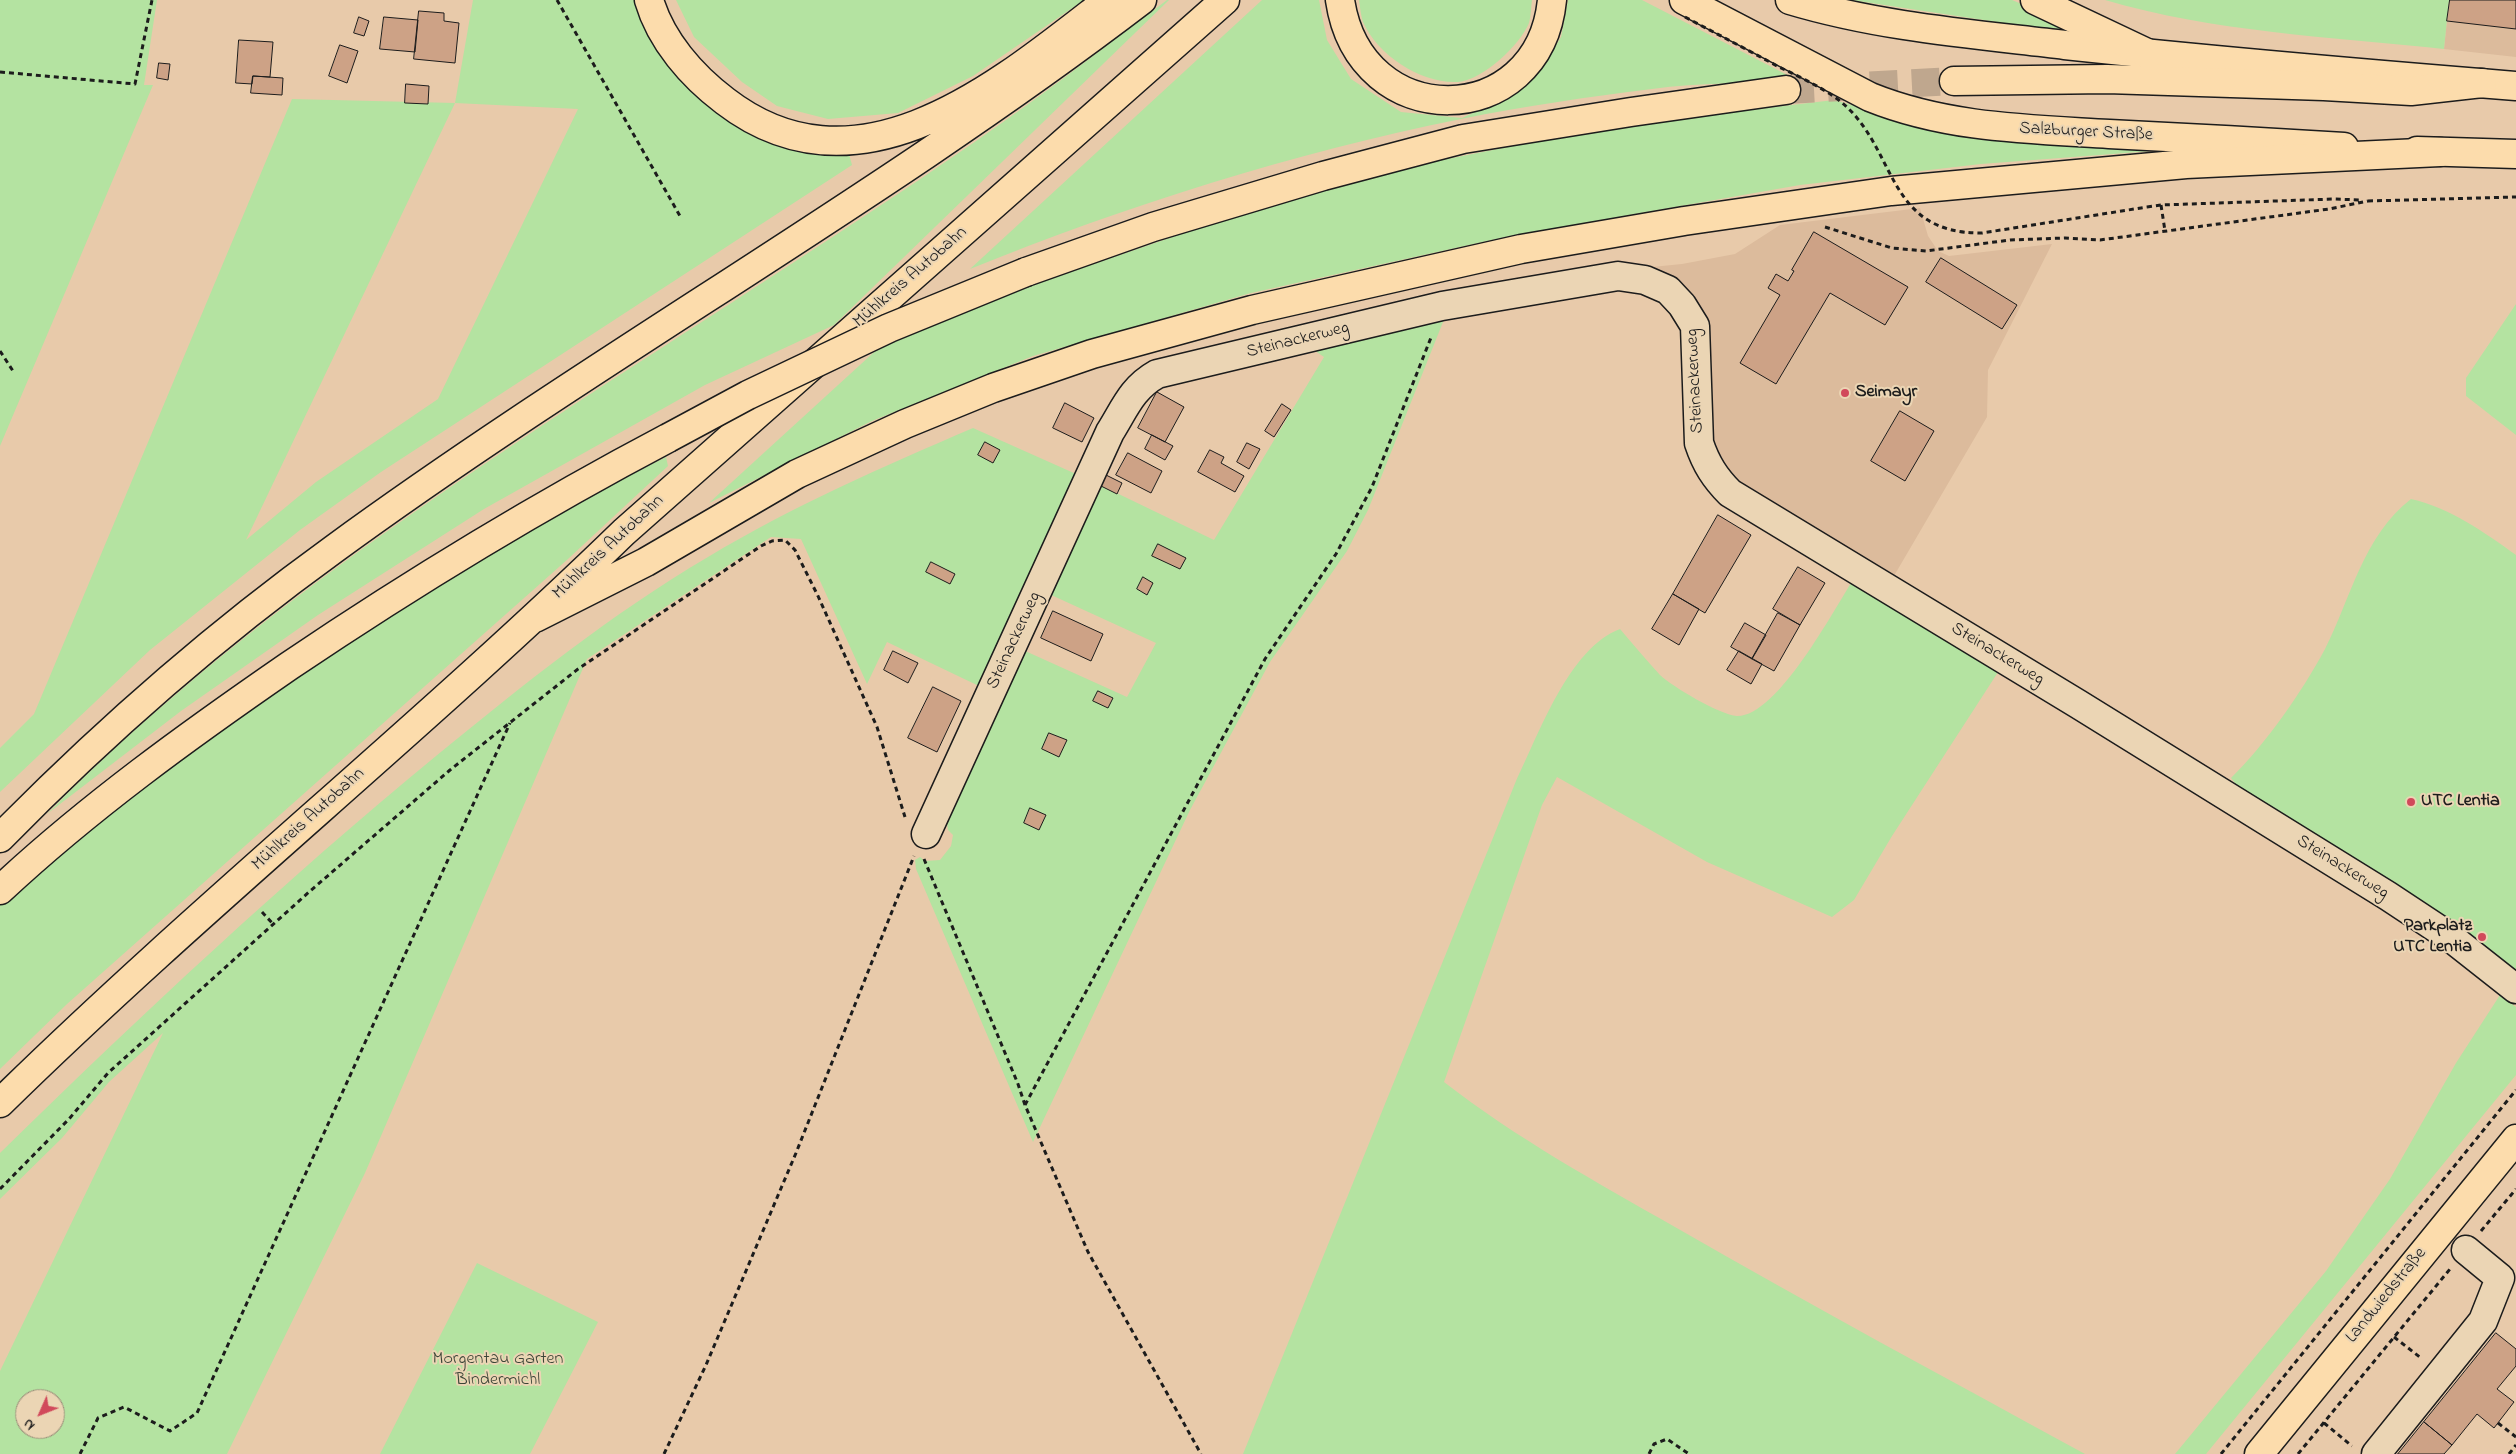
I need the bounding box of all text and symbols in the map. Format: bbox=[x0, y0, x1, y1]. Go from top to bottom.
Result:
street label: Salzburger Straße bbox=[2019, 119, 2153, 147]
street label: Mühlkreis Autobahn bbox=[850, 223, 972, 333]
street label: Steinackerweg bbox=[1244, 318, 1352, 364]
street label: Steinackerweg bbox=[1682, 328, 1710, 434]
place label: Seimayr bbox=[1855, 382, 1917, 404]
marker: Seimayr bbox=[1839, 387, 1851, 399]
street label: Mühlkreis Autobahn bbox=[549, 491, 669, 605]
street label: Steinackerweg bbox=[983, 589, 1047, 693]
street label: Steinackerweg bbox=[1946, 619, 2048, 691]
street label: Mühlkreis Autobahn bbox=[248, 764, 370, 876]
place label: UTC Lentia bbox=[2421, 791, 2500, 813]
marker: UTC Lentia bbox=[2405, 796, 2417, 808]
street label: Steinackerweg bbox=[2292, 831, 2392, 905]
place label: Parkplatz UTC Lentia bbox=[2393, 916, 2472, 959]
marker: Parkplatz UTC Lentia bbox=[2476, 931, 2488, 943]
street label: Landwiedstraße bbox=[2342, 1244, 2432, 1348]
park label: Morgentau Garten Bindermichl bbox=[433, 1349, 563, 1392]
north arrow bbox=[15, 1389, 65, 1439]
text: N bbox=[19, 1413, 40, 1435]

